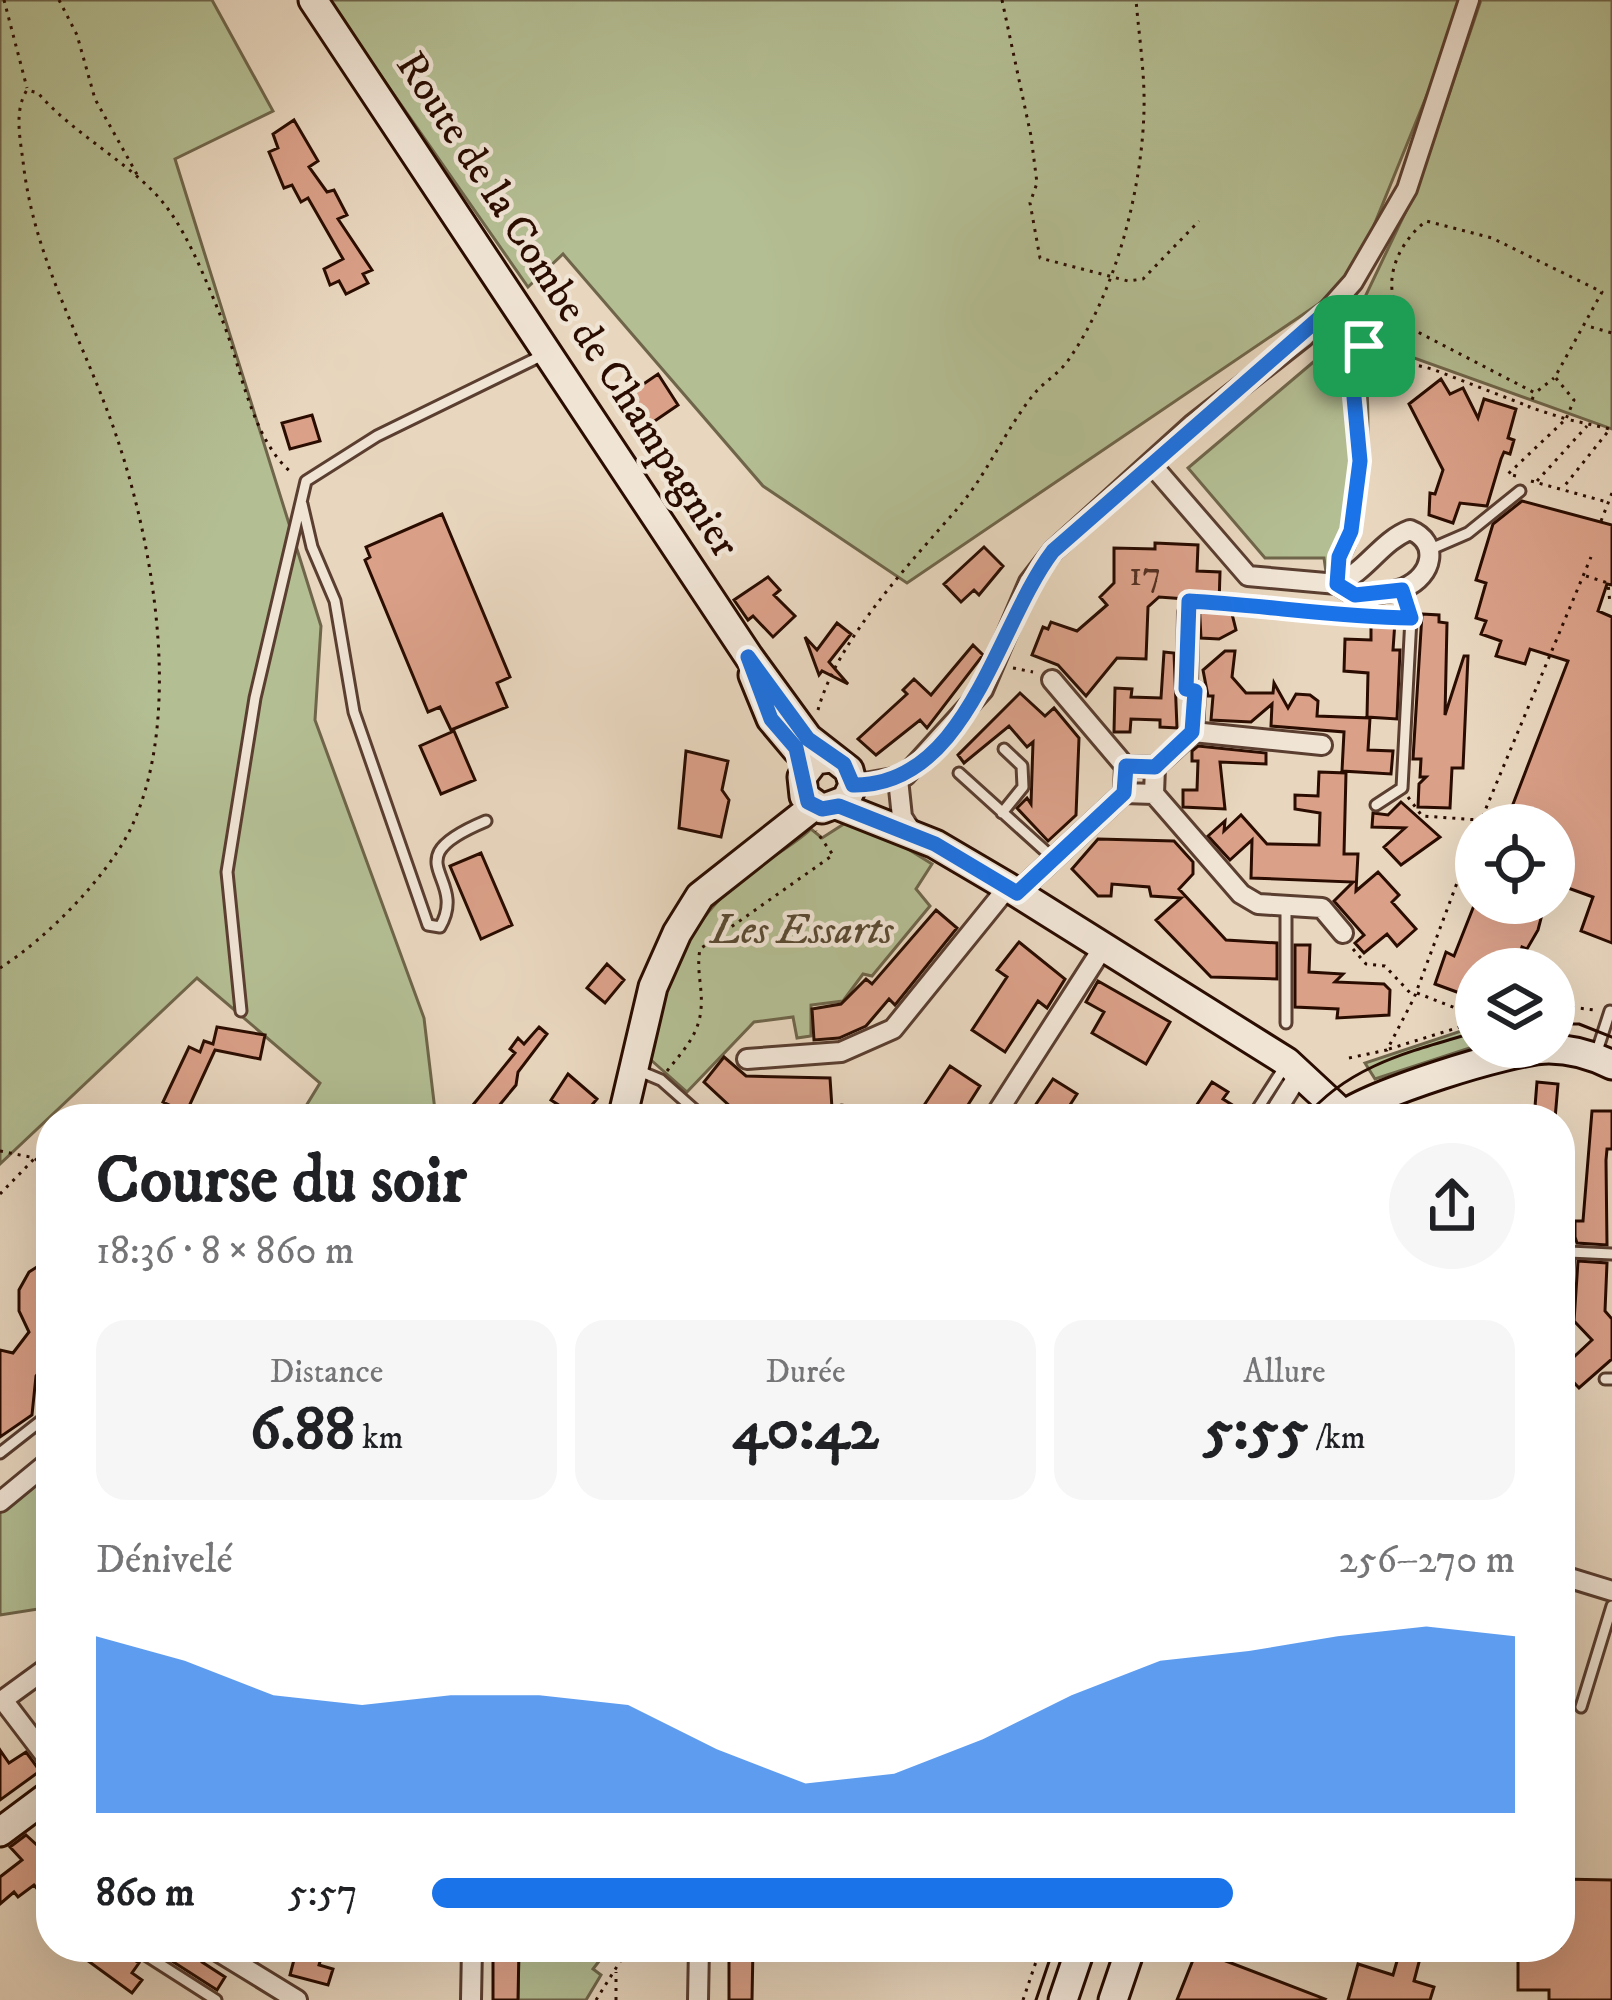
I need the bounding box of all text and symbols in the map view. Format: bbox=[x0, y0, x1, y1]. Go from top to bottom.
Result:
street label: Route de la Combe de Champagnier bbox=[384, 42, 750, 568]
pin bbox=[1313, 295, 1415, 397]
icon: arrive bbox=[1331, 313, 1397, 379]
house number: 17 bbox=[1129, 552, 1161, 597]
map controls bbox=[1455, 804, 1575, 1068]
button: locate bbox=[1455, 804, 1575, 924]
park label: Les Essarts bbox=[709, 905, 894, 957]
button: layers bbox=[1455, 948, 1575, 1068]
text: Course du soir bbox=[96, 1141, 467, 1223]
button: share bbox=[1389, 1143, 1515, 1269]
text: 18:36 · 8 × 860 m bbox=[96, 1227, 354, 1276]
text: Distance bbox=[270, 1352, 383, 1393]
text: Durée bbox=[765, 1352, 846, 1393]
text: Allure bbox=[1243, 1352, 1326, 1393]
text: 6.88 bbox=[250, 1393, 355, 1468]
text: 40:42 bbox=[732, 1393, 879, 1468]
text: 5:55 bbox=[1203, 1393, 1308, 1468]
text: km bbox=[355, 1418, 403, 1459]
text: /km bbox=[1308, 1418, 1366, 1459]
text: Dénivelé bbox=[96, 1536, 233, 1585]
text: 256–270 m bbox=[1338, 1536, 1515, 1585]
text: 860 m bbox=[96, 1869, 194, 1918]
text: 5:57 bbox=[288, 1869, 358, 1918]

